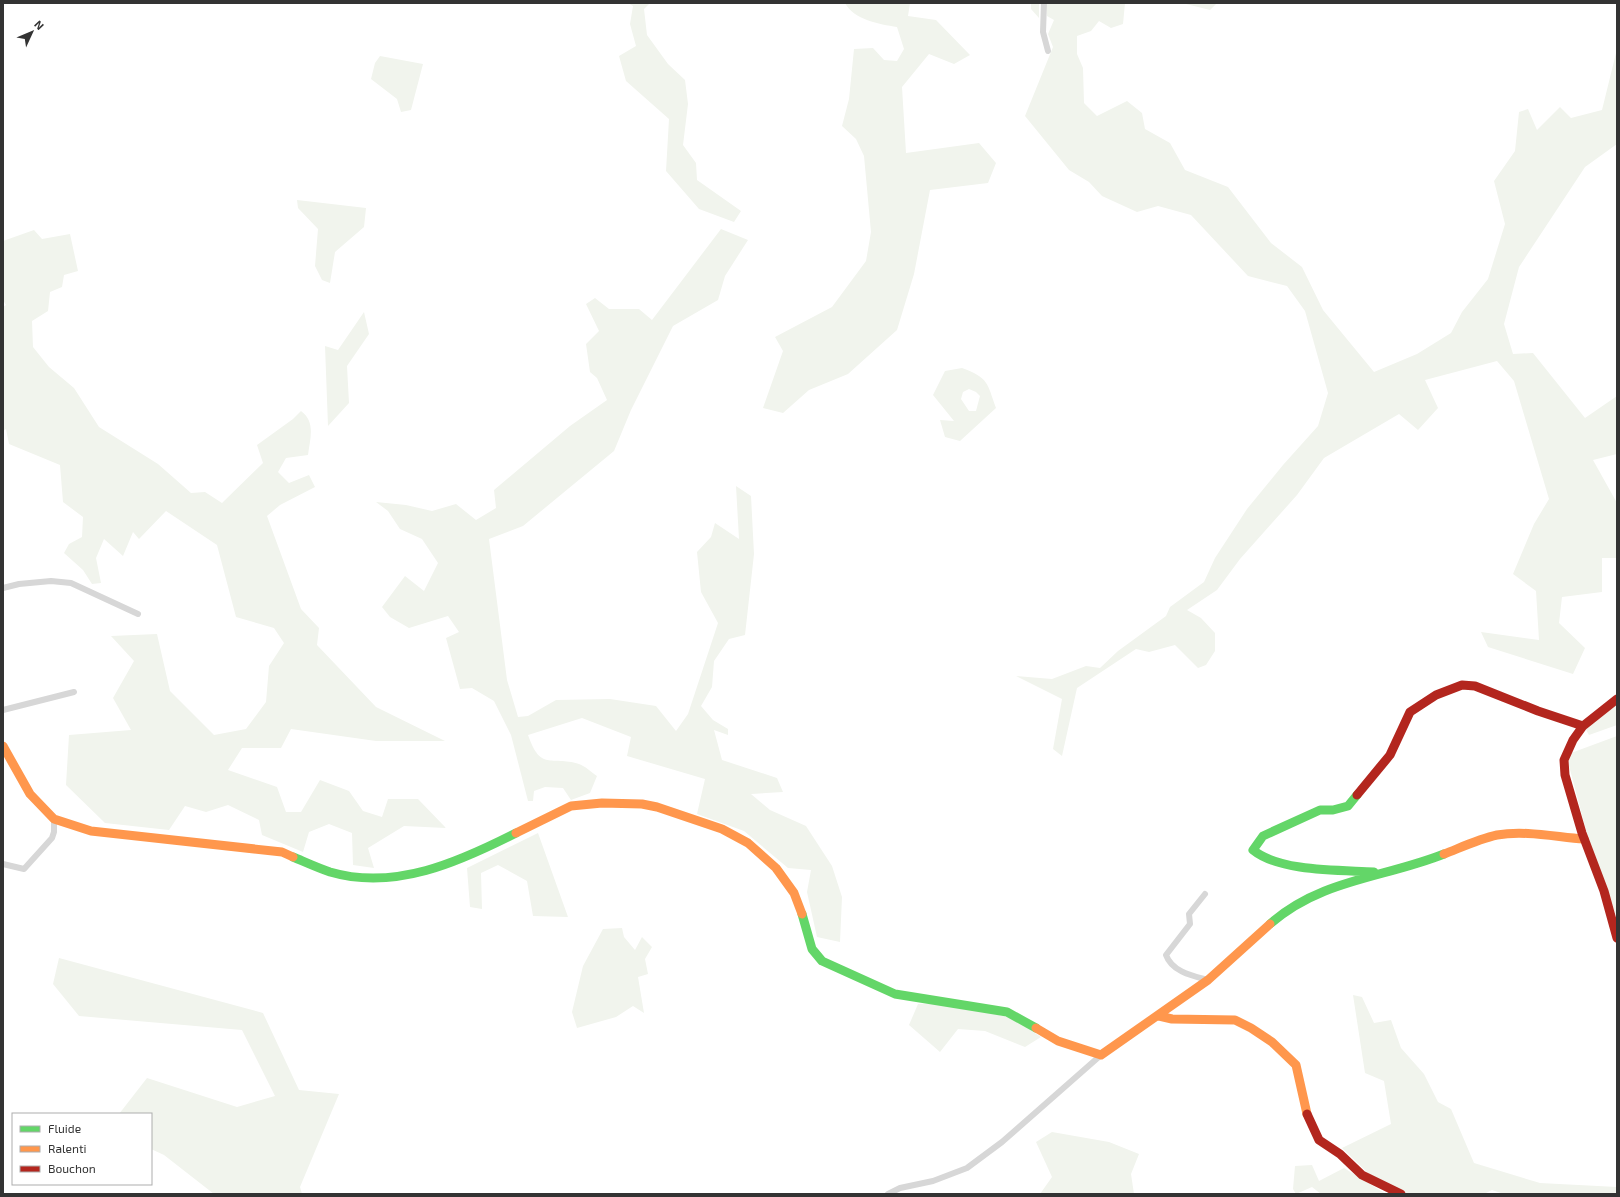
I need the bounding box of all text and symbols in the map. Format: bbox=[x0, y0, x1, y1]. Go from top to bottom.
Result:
north arrow bbox=[12, 12, 52, 52]
text: N bbox=[32, 17, 47, 32]
legend bbox=[12, 1113, 152, 1185]
text: Fluide bbox=[48, 1121, 81, 1135]
text: Ralenti bbox=[48, 1141, 87, 1155]
text: Bouchon bbox=[48, 1161, 96, 1175]

